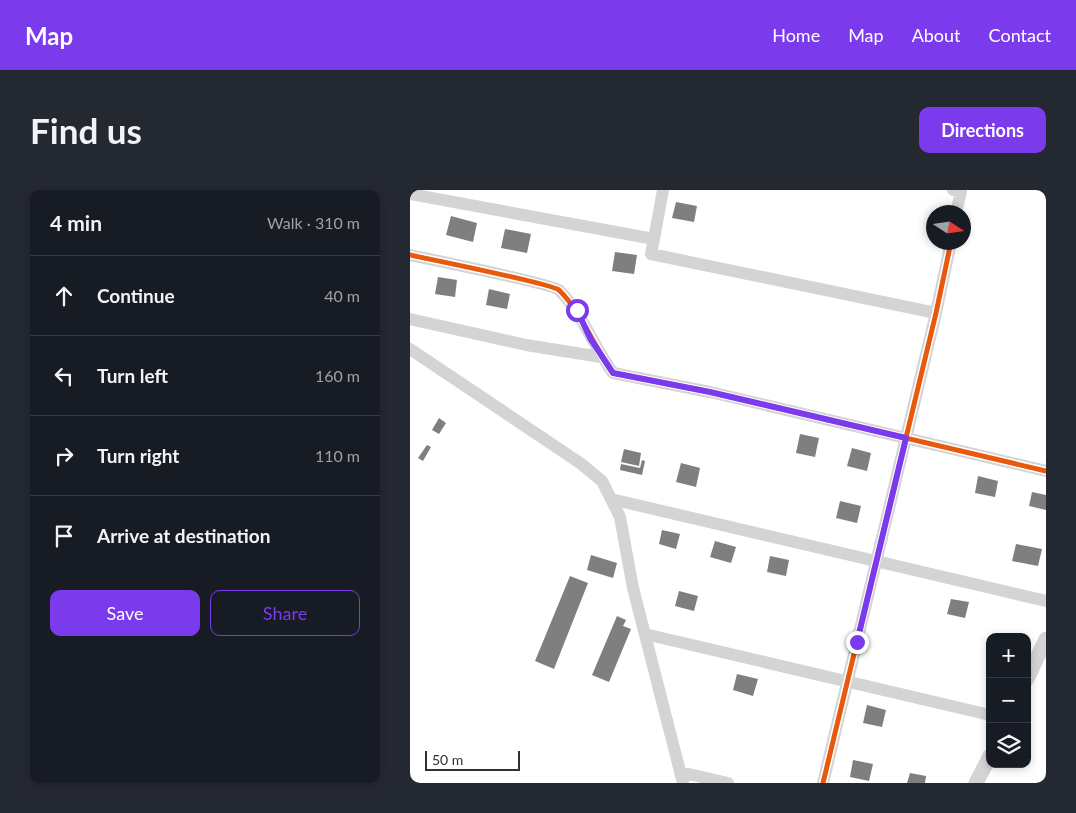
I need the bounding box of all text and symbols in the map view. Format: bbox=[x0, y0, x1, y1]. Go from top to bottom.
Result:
text: Map bbox=[25, 21, 73, 50]
text: Home bbox=[772, 24, 820, 46]
text: Map bbox=[848, 24, 884, 46]
text: About bbox=[912, 24, 961, 46]
text: Contact bbox=[989, 24, 1051, 46]
button: Directions bbox=[919, 107, 1046, 153]
text: Find us bbox=[30, 109, 142, 151]
north arrow bbox=[926, 205, 971, 250]
text: 4 min bbox=[50, 210, 102, 235]
text: Walk · 310 m bbox=[267, 213, 360, 232]
icon: ahead bbox=[50, 282, 78, 310]
text: Continue bbox=[97, 284, 175, 307]
text: 40 m bbox=[324, 286, 360, 305]
route start bbox=[566, 299, 589, 322]
icon: left bbox=[50, 362, 78, 390]
text: Turn left bbox=[97, 364, 168, 387]
text: 160 m bbox=[315, 366, 360, 385]
icon: right bbox=[50, 442, 78, 470]
text: Turn right bbox=[97, 444, 179, 467]
text: 110 m bbox=[315, 446, 360, 465]
icon: arrive bbox=[50, 522, 78, 550]
text: Arrive at destination bbox=[97, 524, 270, 547]
button: Save bbox=[50, 590, 200, 636]
button: Share bbox=[210, 590, 360, 636]
route end bbox=[846, 631, 869, 654]
map controls bbox=[986, 633, 1031, 768]
button: + bbox=[986, 633, 1031, 678]
button: − bbox=[986, 678, 1031, 723]
button: layers bbox=[986, 723, 1031, 768]
scale bar bbox=[425, 748, 520, 771]
text: 50 m bbox=[432, 751, 463, 768]

